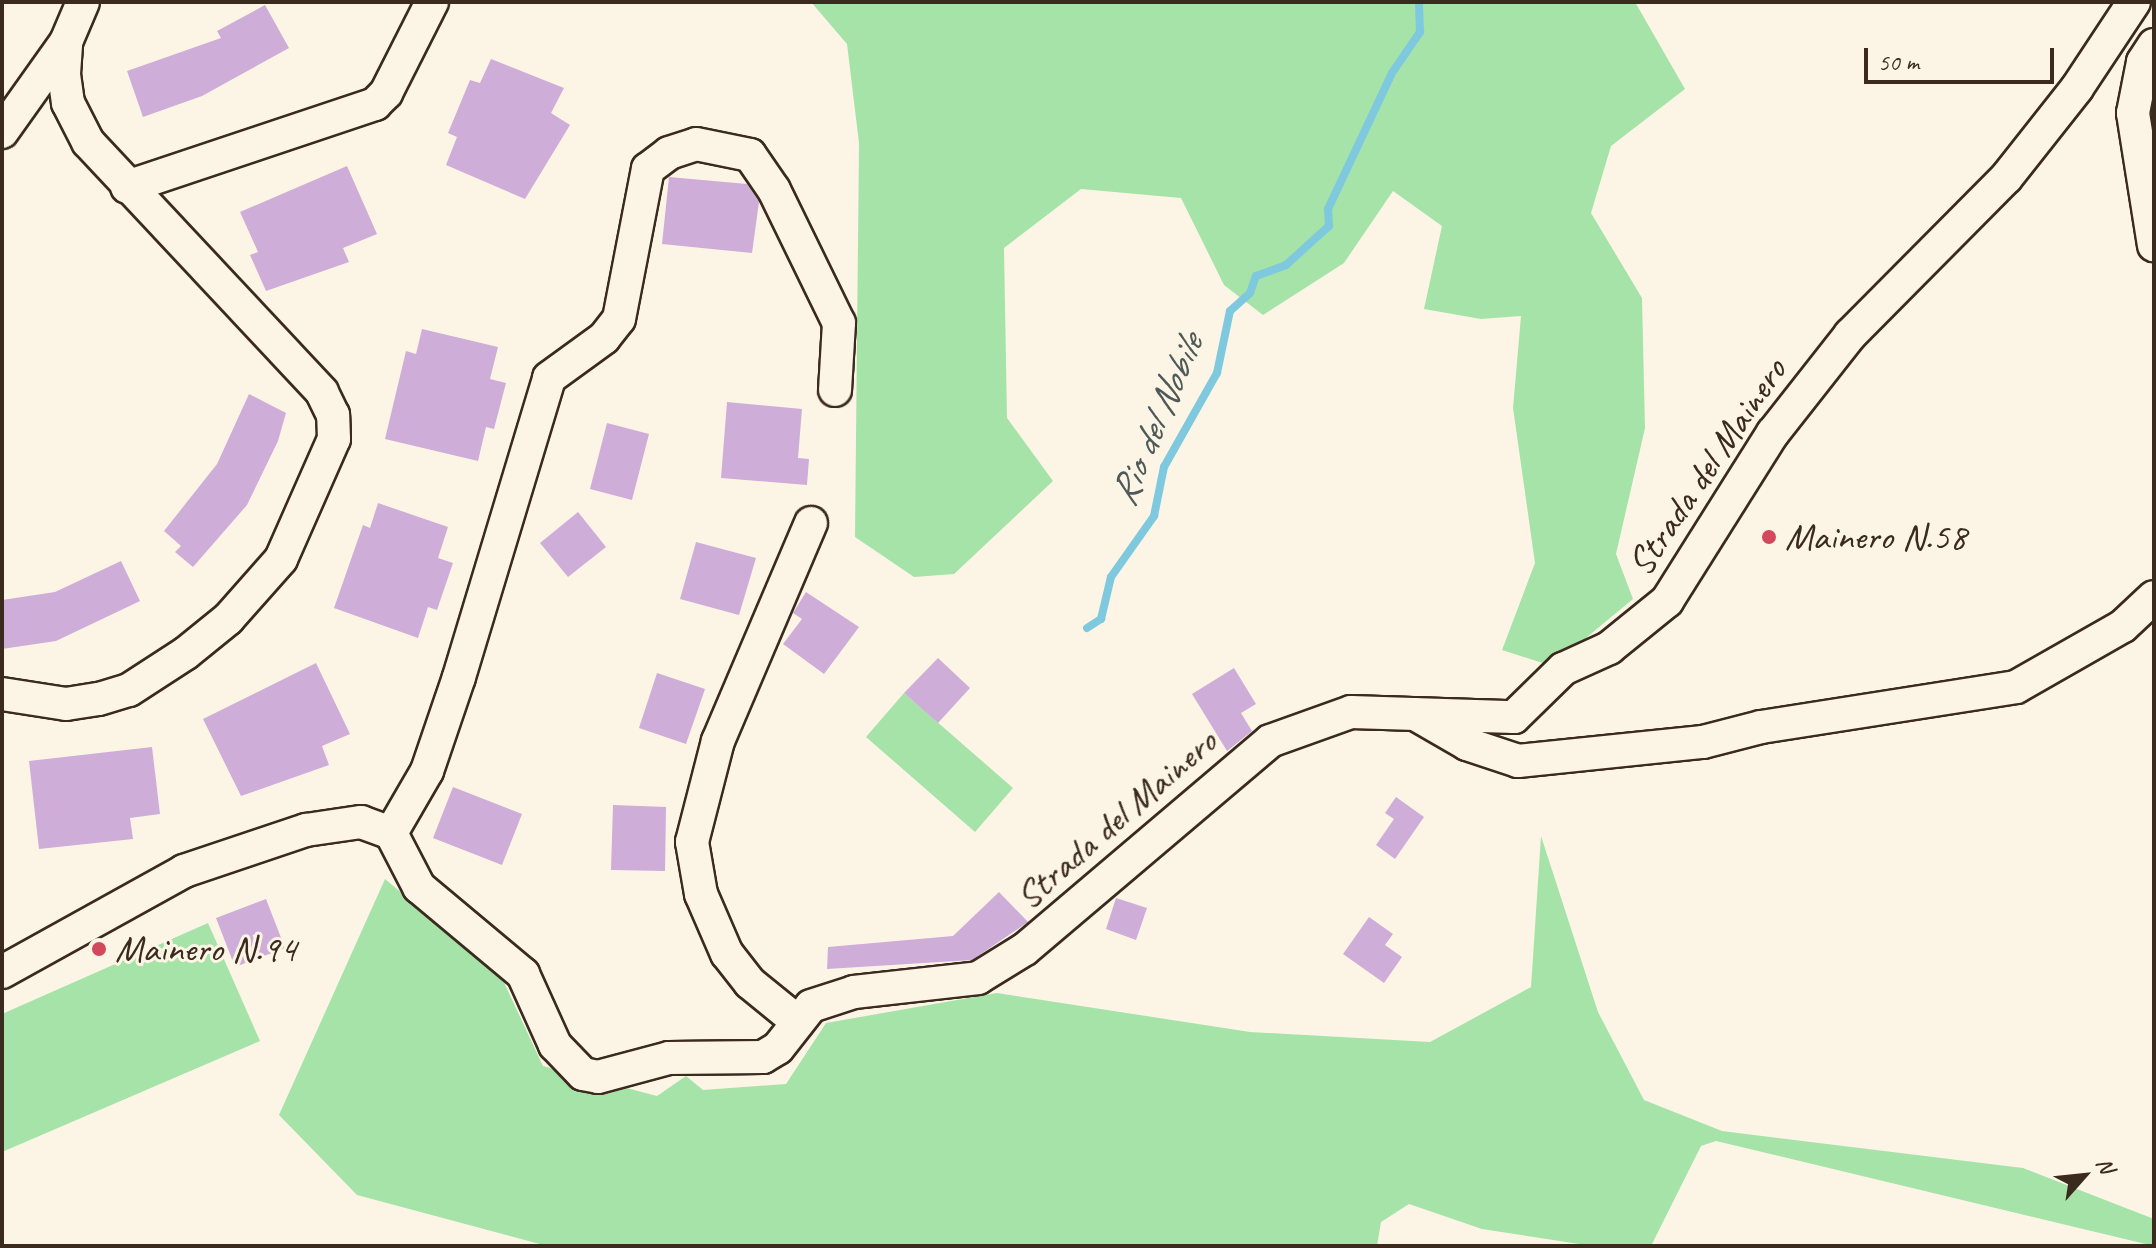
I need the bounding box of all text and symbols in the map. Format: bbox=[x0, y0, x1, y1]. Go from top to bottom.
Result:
scale bar bbox=[1868, 32, 2058, 82]
text: 50 m bbox=[1878, 47, 1919, 77]
water label: Rio del Nobile bbox=[1099, 327, 1213, 513]
street label: Strada del Mainero bbox=[1618, 350, 1796, 584]
place label: Mainero N.58 bbox=[1785, 514, 1966, 560]
marker: Mainero N.58 bbox=[1760, 528, 1778, 546]
street label: Strada del Mainero bbox=[1006, 719, 1226, 919]
place label: Mainero N.94 bbox=[115, 926, 296, 972]
marker: Mainero N.94 bbox=[90, 940, 108, 958]
north arrow bbox=[2044, 1136, 2124, 1216]
text: N bbox=[2090, 1153, 2121, 1178]

